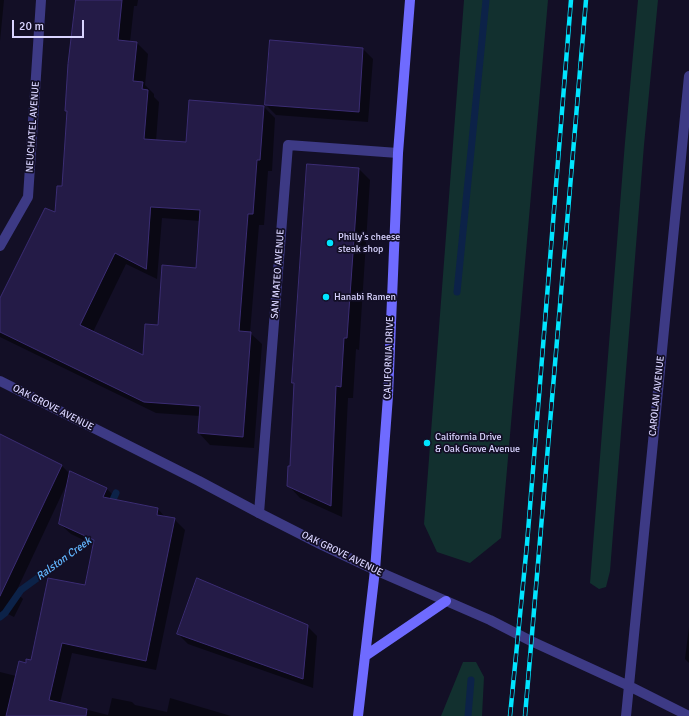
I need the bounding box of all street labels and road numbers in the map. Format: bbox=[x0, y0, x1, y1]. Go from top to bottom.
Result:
street label: NEUCHATEL AVENUE bbox=[24, 81, 42, 173]
street label: SAN MATEO AVENUE bbox=[269, 229, 287, 319]
street label: CALIFORNIA DRIVE bbox=[382, 316, 396, 400]
street label: CAROLAN AVENUE bbox=[647, 355, 667, 437]
street label: OAK GROVE AVENUE bbox=[11, 382, 95, 434]
street label: OAK GROVE AVENUE bbox=[299, 529, 385, 579]

